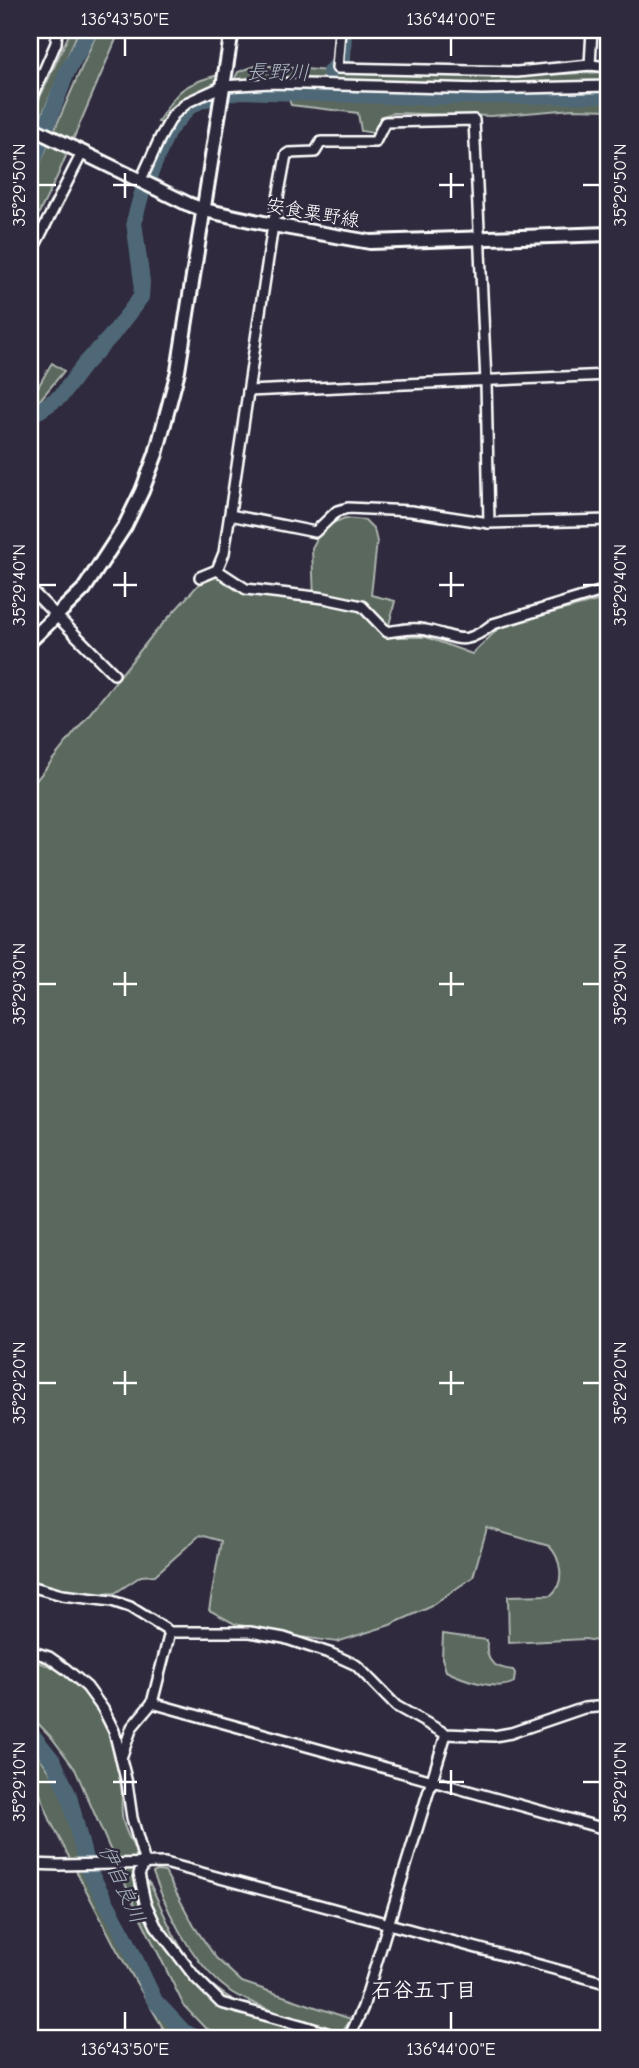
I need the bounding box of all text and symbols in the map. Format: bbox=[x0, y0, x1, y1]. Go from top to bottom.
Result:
text: 136°43'50"E bbox=[81, 9, 169, 30]
text: 136°44'00"E bbox=[406, 9, 496, 30]
water label: 長野川 bbox=[246, 59, 310, 85]
text: 35°29'50"N bbox=[9, 143, 30, 227]
text: 35°29'50"N bbox=[610, 143, 631, 227]
street label: 安食粟野線 bbox=[264, 194, 362, 232]
text: 35°29'40"N bbox=[9, 544, 30, 626]
text: 35°29'40"N bbox=[610, 544, 631, 626]
text: 35°29'30"N bbox=[9, 943, 30, 1025]
text: 35°29'30"N bbox=[610, 943, 631, 1025]
text: 35°29'20"N bbox=[9, 1342, 30, 1424]
text: 35°29'20"N bbox=[610, 1342, 631, 1424]
text: 35°29'10"N bbox=[9, 1742, 30, 1822]
text: 35°29'10"N bbox=[610, 1742, 631, 1822]
water label: 伊自良川 bbox=[94, 1841, 150, 1927]
district label: 石谷五丁目 bbox=[372, 1978, 477, 2002]
text: 136°43'50"E bbox=[81, 2039, 169, 2060]
text: 136°44'00"E bbox=[406, 2039, 496, 2060]

